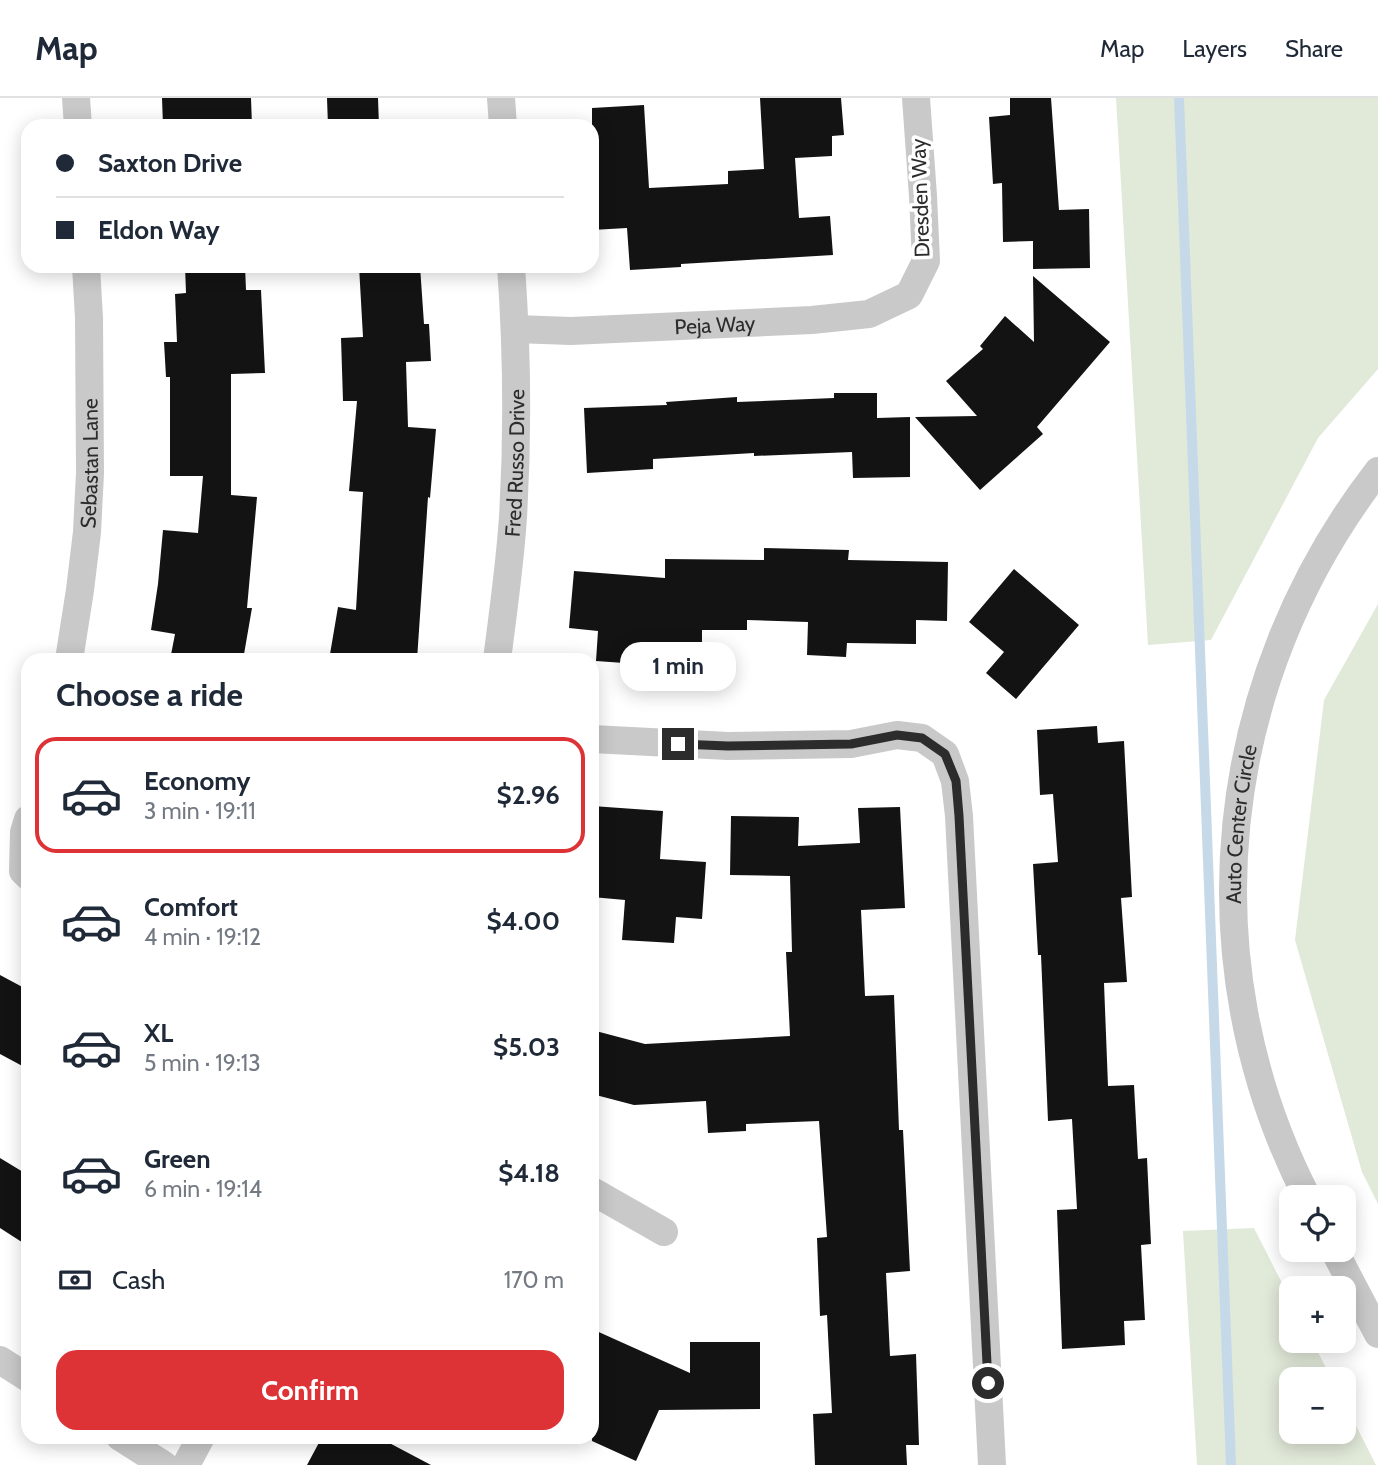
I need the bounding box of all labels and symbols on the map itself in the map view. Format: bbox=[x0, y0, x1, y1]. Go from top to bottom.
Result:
street label: Dresden Way bbox=[905, 138, 935, 258]
street label: Peja Way bbox=[674, 310, 756, 339]
street label: Fred Russo Drive bbox=[499, 389, 529, 538]
street label: Sebastan Lane bbox=[75, 398, 103, 529]
callout: 1 min bbox=[620, 642, 736, 692]
route end bbox=[662, 728, 694, 760]
street label: Auto Center Circle bbox=[1220, 742, 1261, 904]
route start bbox=[972, 1367, 1004, 1399]

